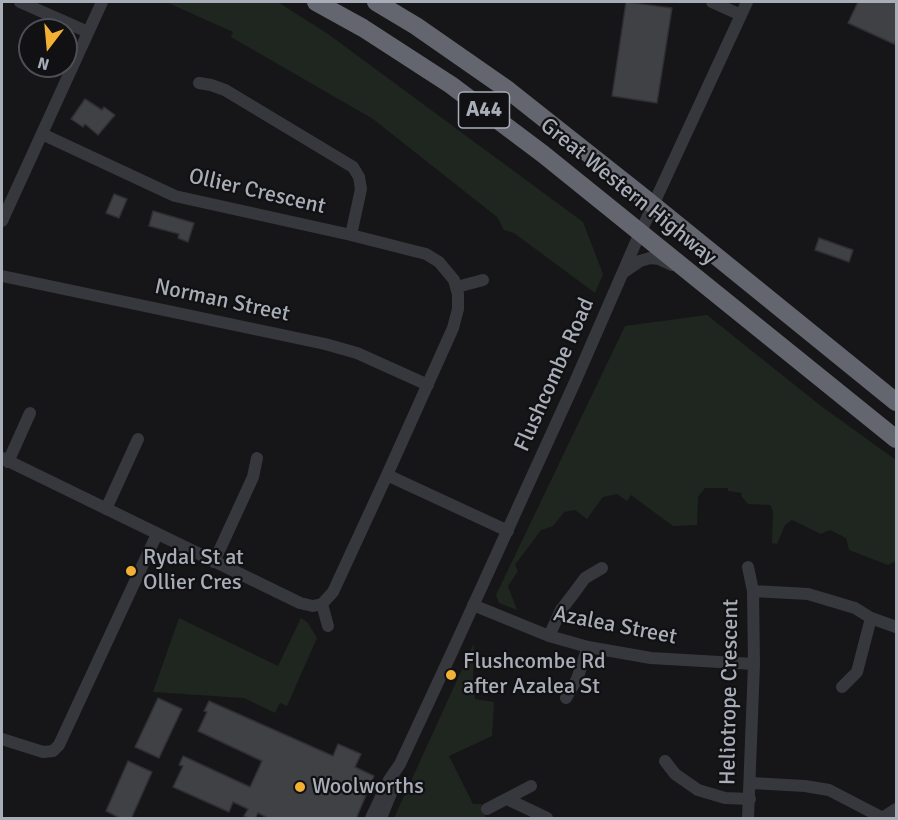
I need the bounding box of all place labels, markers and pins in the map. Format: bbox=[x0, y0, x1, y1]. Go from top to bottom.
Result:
place label: Rydal St at Ollier Cres bbox=[143, 545, 244, 596]
marker: Rydal St at Ollier Cres bbox=[124, 564, 138, 578]
place label: Flushcombe Rd after Azalea St bbox=[463, 649, 606, 700]
marker: Flushcombe Rd after Azalea St bbox=[444, 668, 458, 682]
place label: Woolworths bbox=[312, 774, 424, 800]
marker: Woolworths bbox=[293, 780, 307, 794]

